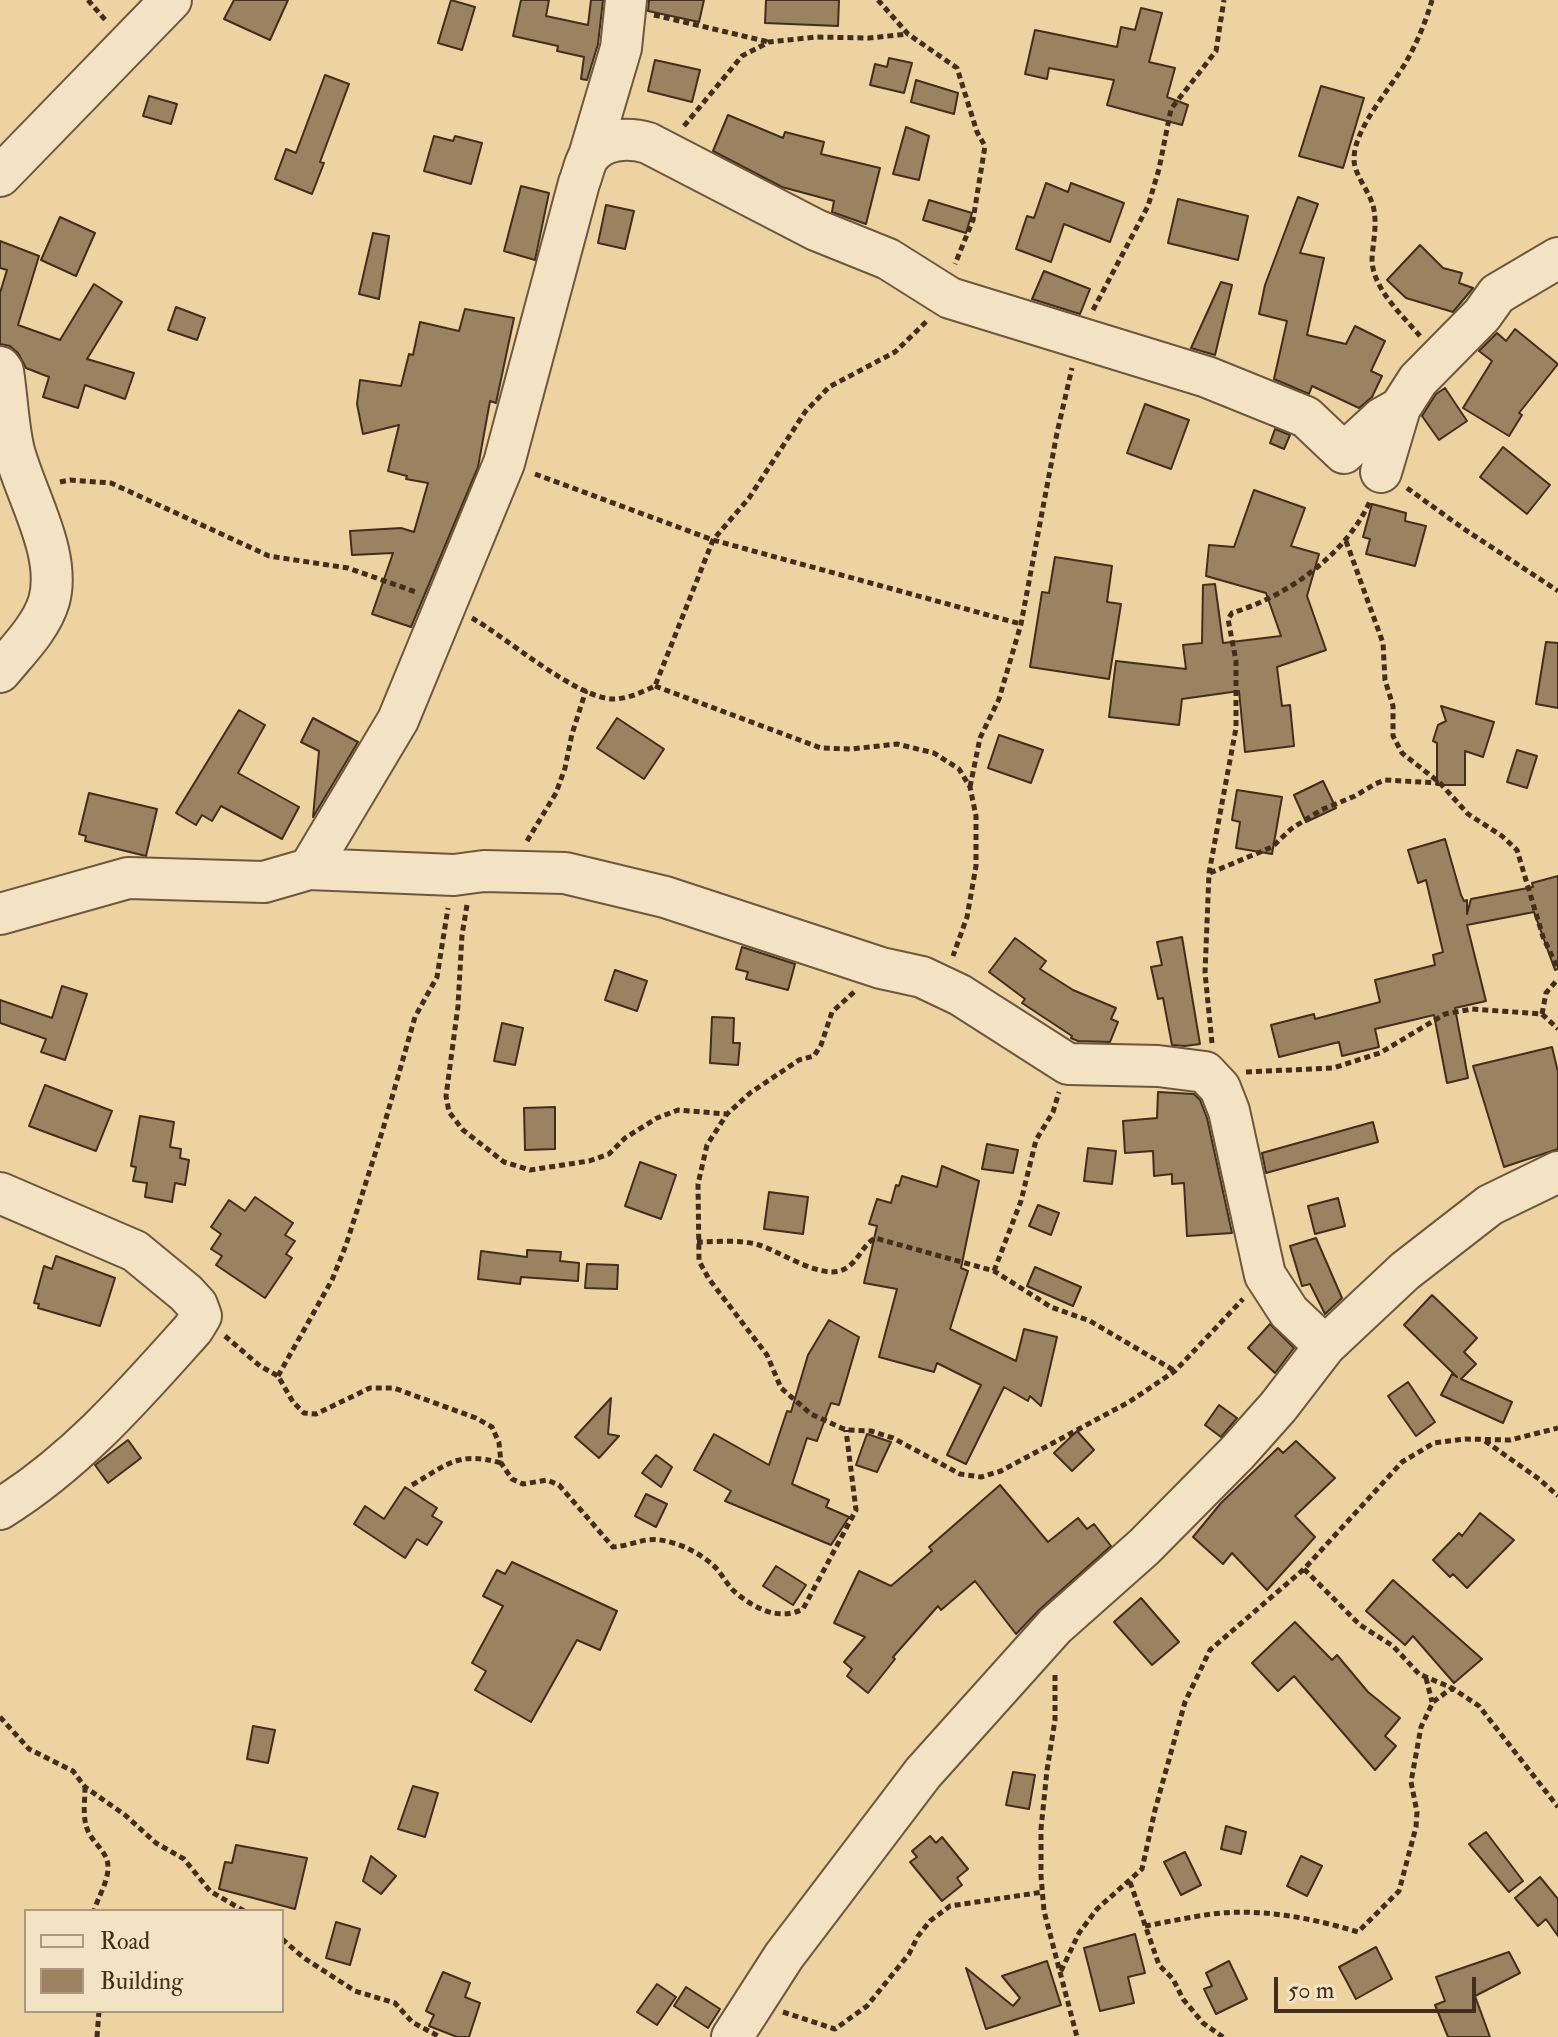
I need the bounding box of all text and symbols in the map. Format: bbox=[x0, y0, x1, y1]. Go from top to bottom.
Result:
legend bbox=[24, 1909, 284, 2013]
text: Road bbox=[100, 1926, 150, 1957]
scale bar bbox=[1278, 1961, 1480, 2011]
text: Building bbox=[100, 1966, 183, 1997]
text: 50 m bbox=[1288, 1975, 1334, 2006]

